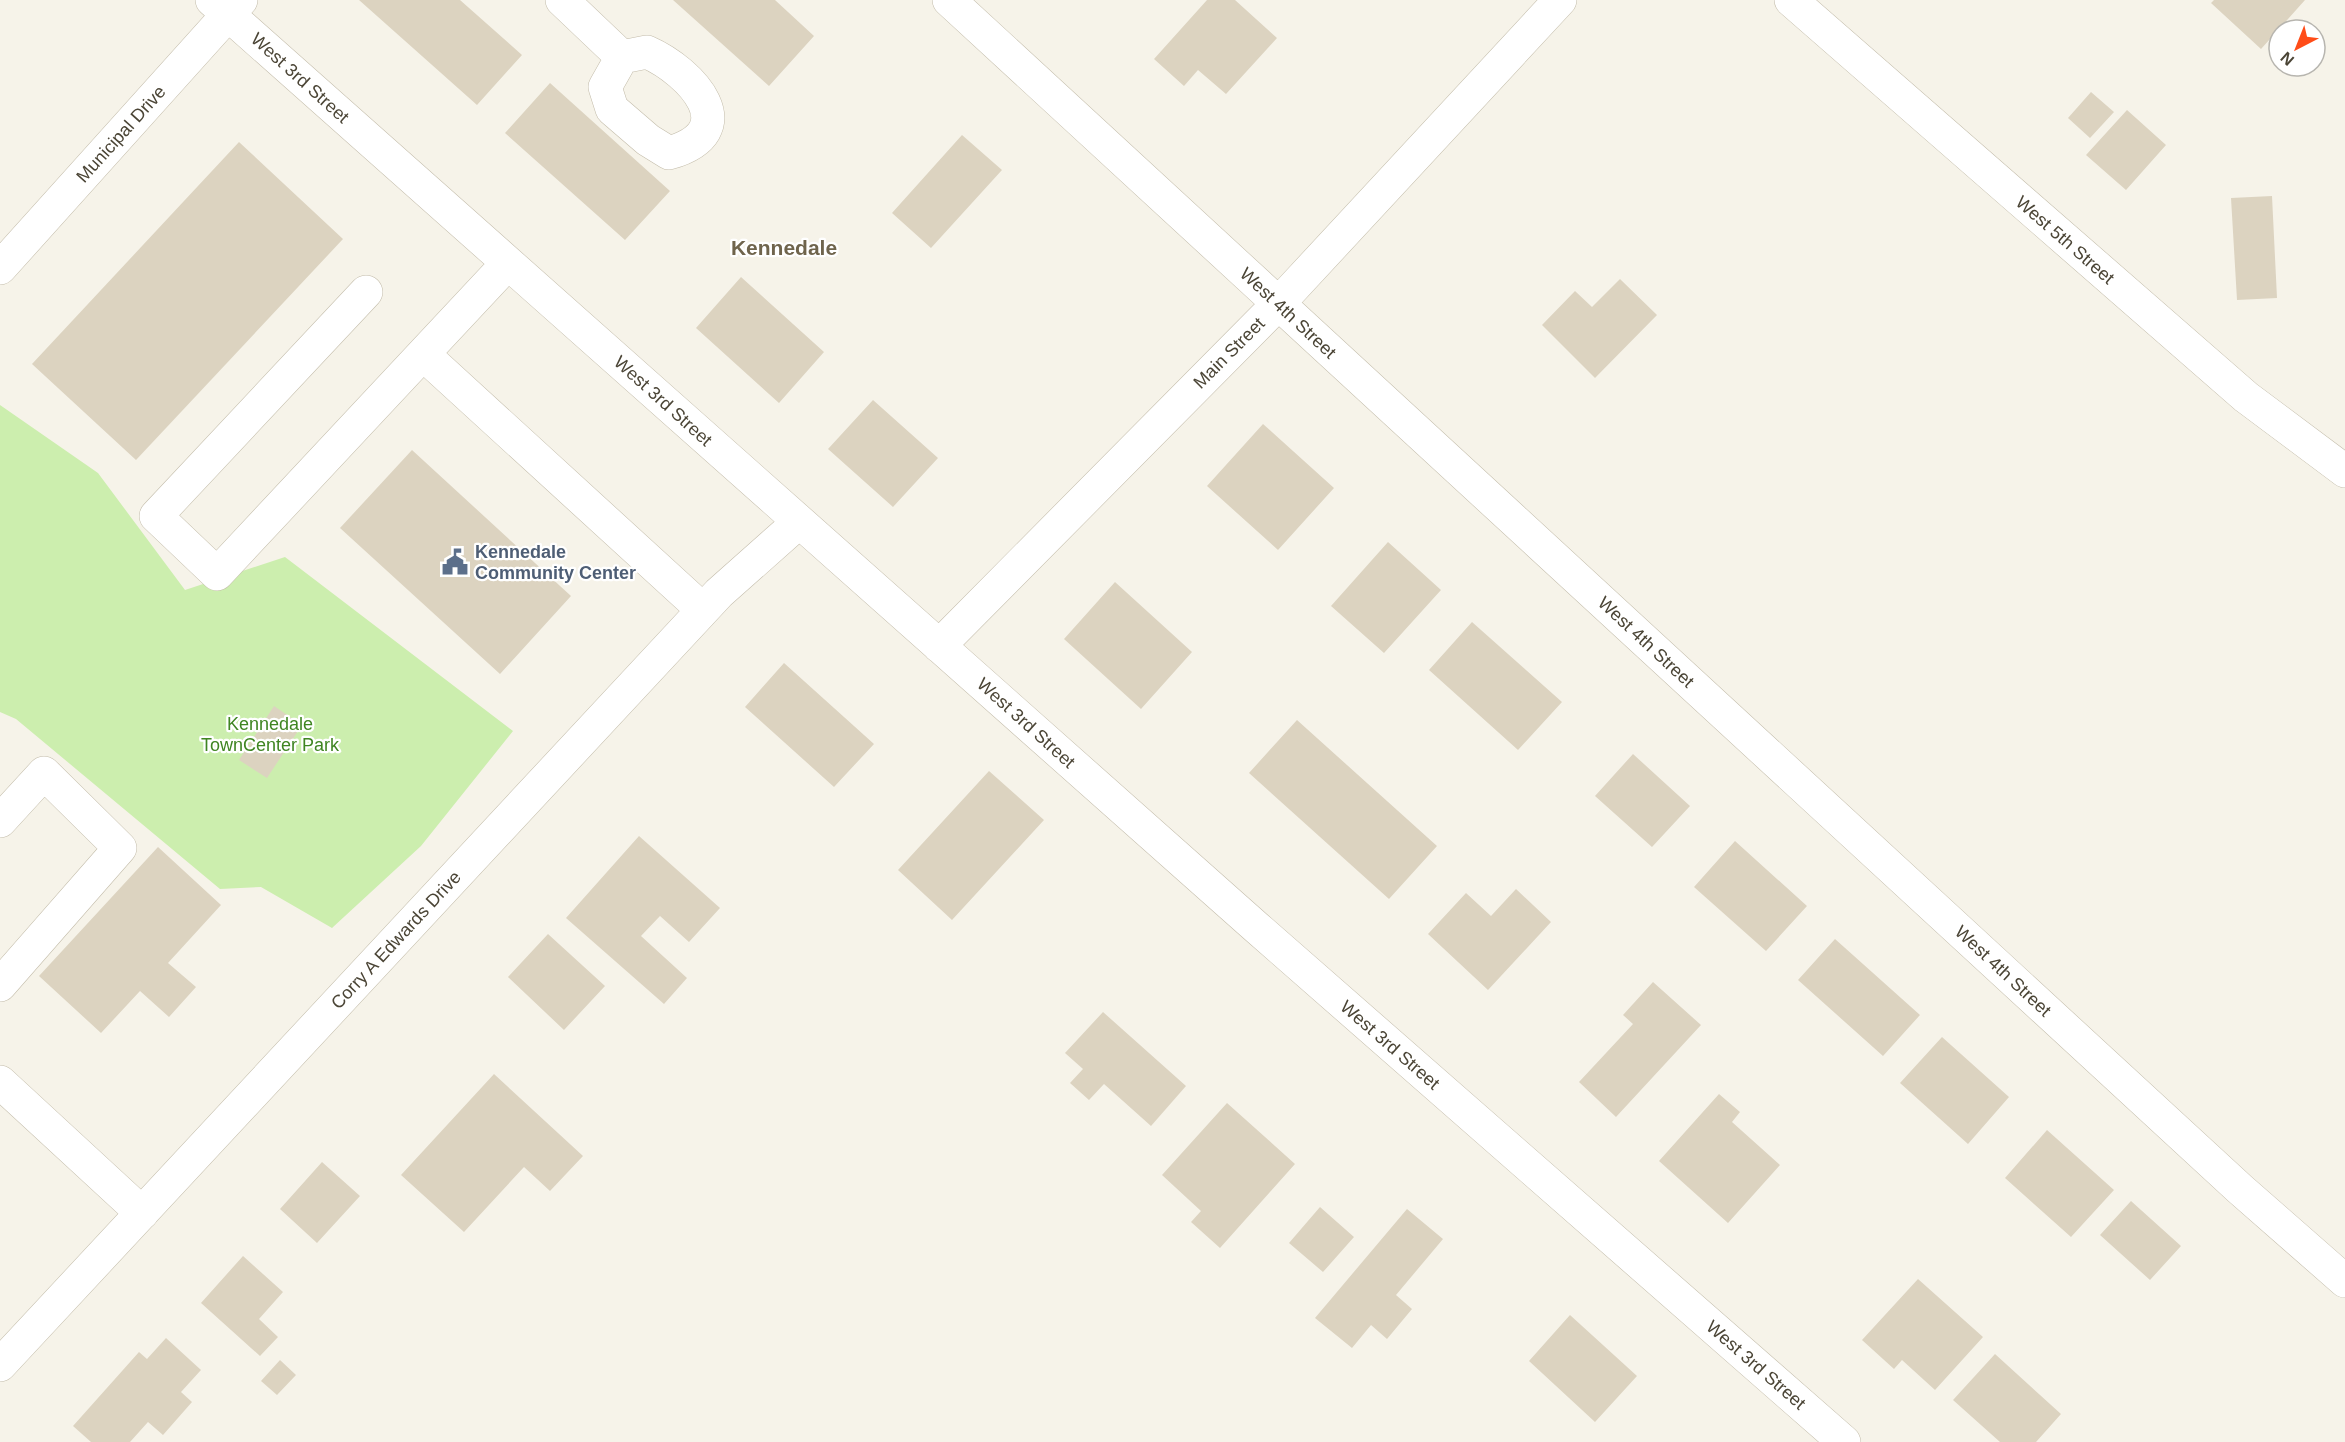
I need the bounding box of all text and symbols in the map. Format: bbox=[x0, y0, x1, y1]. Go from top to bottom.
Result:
north arrow bbox=[2267, 18, 2327, 78]
street label: West 3rd Street bbox=[247, 29, 353, 127]
text: N bbox=[2277, 49, 2297, 69]
street label: Municipal Drive bbox=[72, 82, 170, 186]
street label: West 5th Street bbox=[2012, 192, 2118, 288]
district label: Kennedale bbox=[731, 236, 837, 259]
street label: West 4th Street bbox=[1236, 263, 1340, 363]
street label: Main Street bbox=[1189, 313, 1269, 393]
street label: West 3rd Street bbox=[610, 352, 716, 450]
place label: Kennedale Community Center bbox=[475, 542, 636, 583]
public building icon: Kennedale Community Center bbox=[440, 547, 470, 577]
street label: West 4th Street bbox=[1594, 592, 1698, 692]
street label: West 3rd Street bbox=[973, 674, 1079, 772]
park label: Kennedale TownCenter Park bbox=[201, 714, 340, 755]
street label: Corry A Edwards Drive bbox=[327, 867, 465, 1013]
street label: West 4th Street bbox=[1951, 921, 2055, 1021]
street label: West 3rd Street bbox=[1336, 997, 1444, 1093]
street label: West 3rd Street bbox=[1702, 1317, 1810, 1413]

